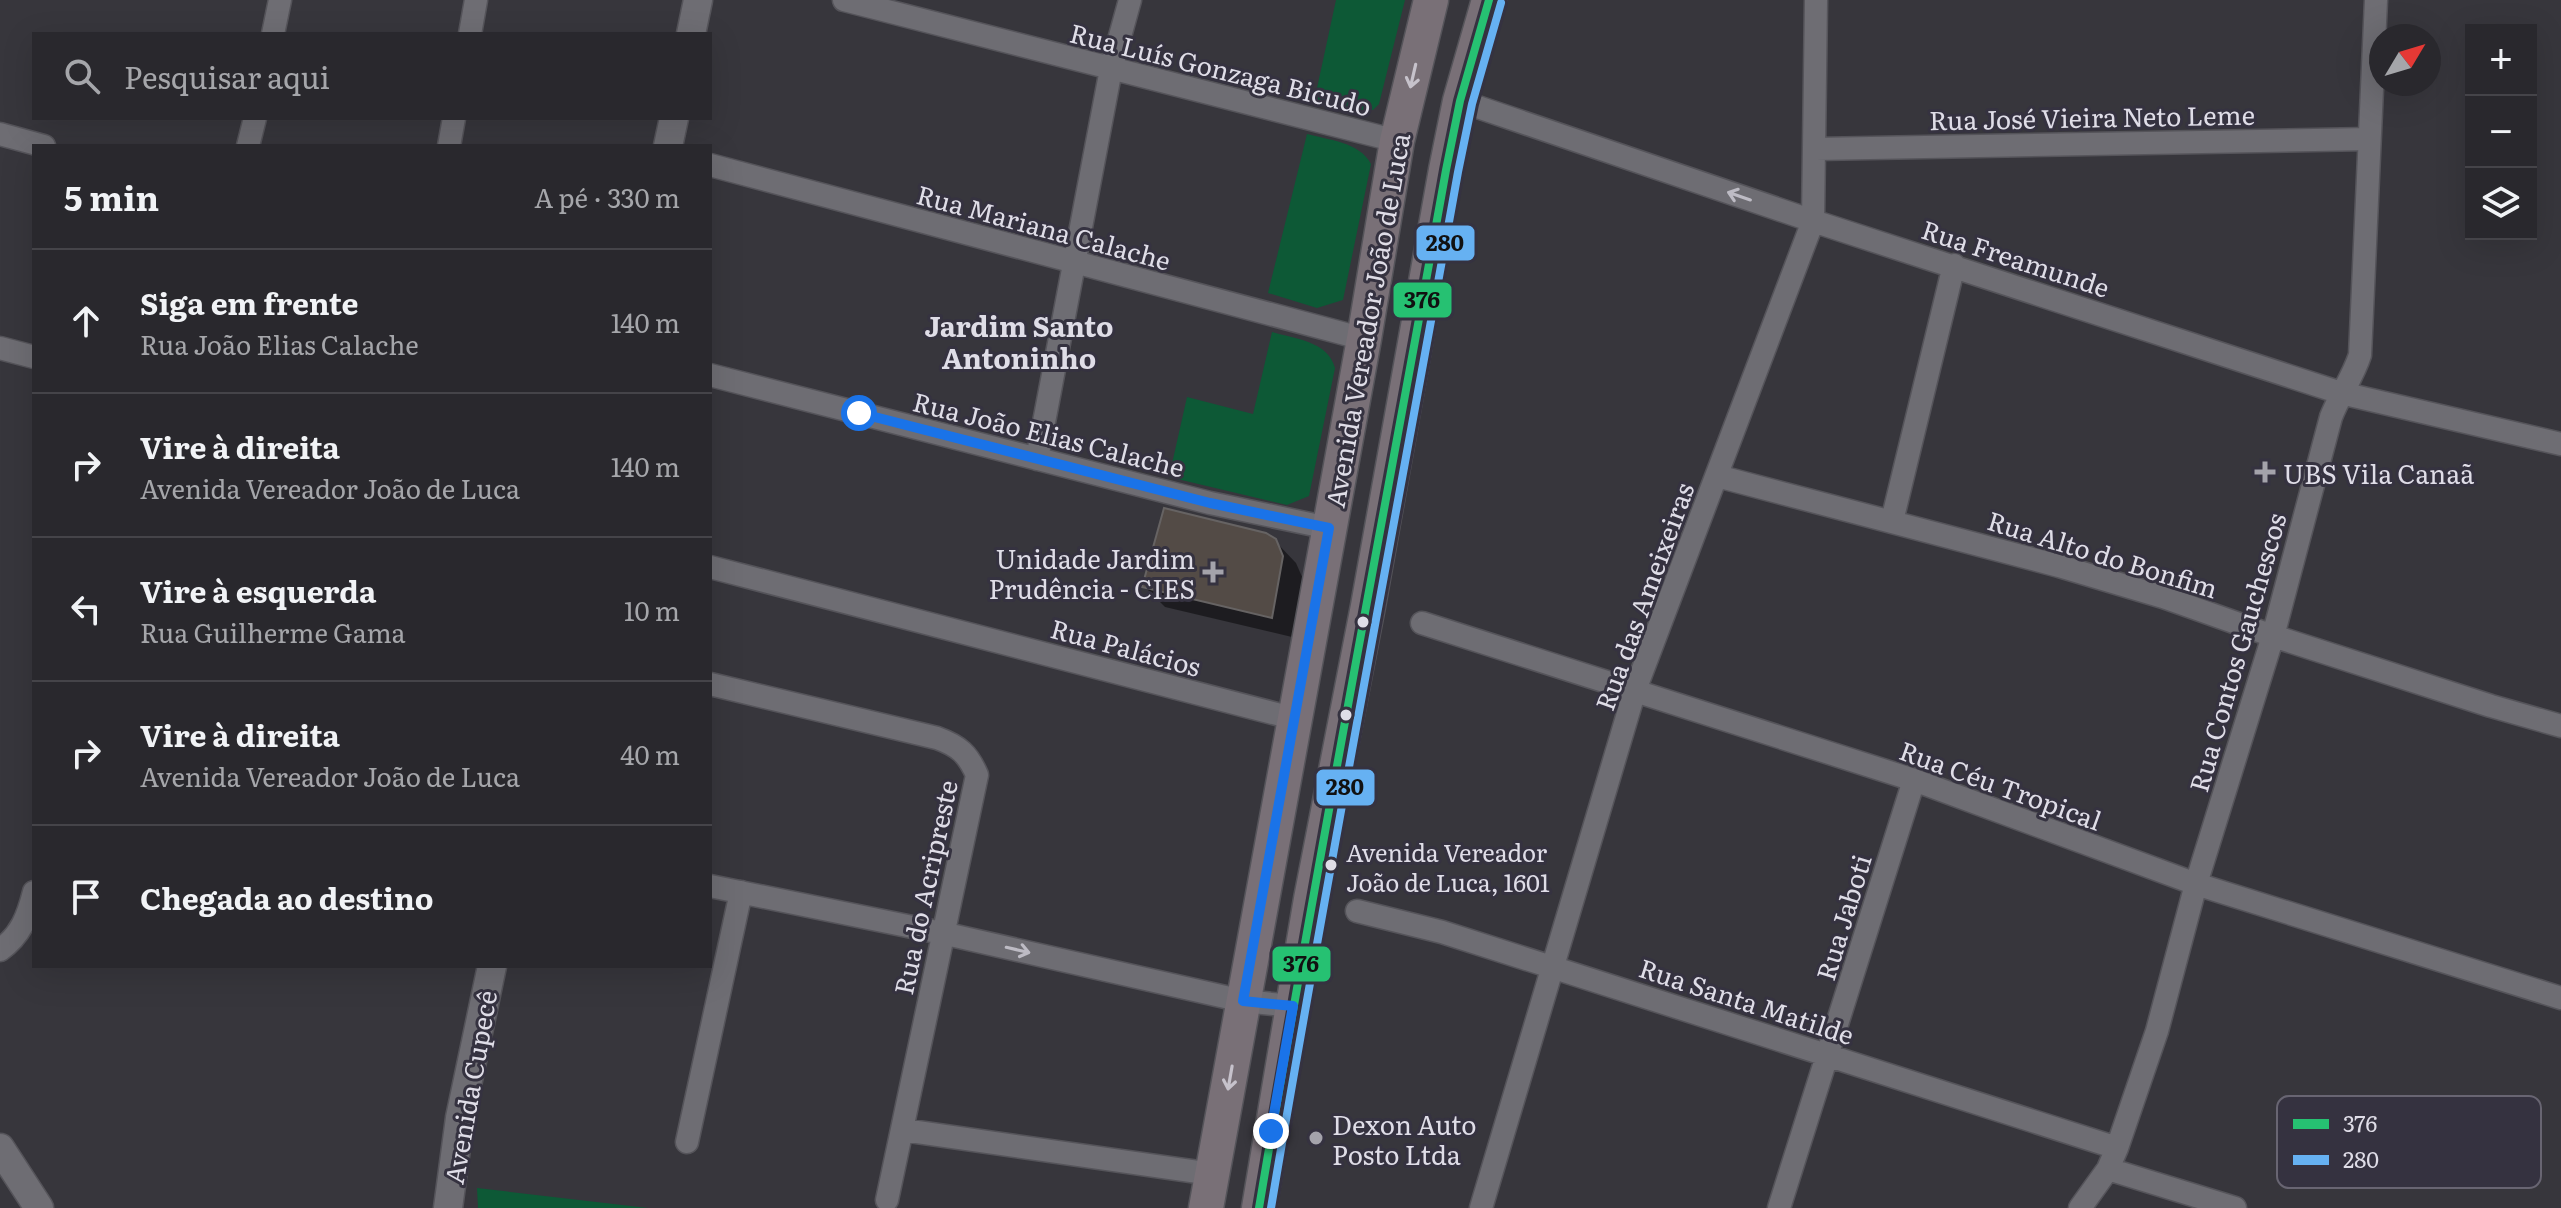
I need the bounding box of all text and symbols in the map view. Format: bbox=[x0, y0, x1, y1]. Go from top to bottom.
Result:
street label: Rua Luís Gonzaga Bicudo bbox=[1066, 12, 1376, 124]
north arrow bbox=[2369, 24, 2441, 96]
map controls bbox=[2465, 24, 2537, 240]
button: + bbox=[2465, 24, 2537, 96]
search box bbox=[32, 32, 712, 120]
icon: search bbox=[60, 54, 104, 98]
text: Pesquisar aqui bbox=[124, 54, 330, 98]
one-way arrow bbox=[1404, 63, 1419, 88]
street label: Rua José Vieira Neto Leme bbox=[1929, 94, 2255, 138]
button: − bbox=[2465, 96, 2537, 168]
street label: Avenida Vereador João de Luca bbox=[1314, 130, 1418, 510]
button: layers bbox=[2465, 168, 2537, 240]
text: 5 min bbox=[64, 171, 159, 221]
street label: Rua Mariana Calache bbox=[913, 173, 1175, 279]
text: A pé · 330 m bbox=[534, 177, 680, 216]
one-way arrow bbox=[1727, 188, 1752, 203]
street label: Rua Freamunde bbox=[1917, 208, 2115, 306]
line badge: 280 bbox=[1415, 224, 1476, 262]
text: 280 bbox=[1426, 225, 1464, 258]
text: Siga em frente bbox=[140, 280, 359, 324]
line badge: 376 bbox=[1392, 281, 1453, 319]
text: 376 bbox=[1404, 282, 1440, 315]
icon: ahead bbox=[64, 299, 108, 343]
text: 140 m bbox=[611, 302, 680, 341]
district label: Jardim Santo Antoninho bbox=[924, 304, 1114, 378]
text: Rua João Elias Calache bbox=[140, 324, 419, 363]
street label: Rua João Elias Calache bbox=[909, 380, 1189, 486]
route start bbox=[841, 395, 877, 431]
text: Vire à direita bbox=[140, 424, 340, 468]
icon: right bbox=[64, 443, 108, 487]
text: 140 m bbox=[611, 446, 680, 485]
place label: UBS Vila Canaã bbox=[2283, 453, 2474, 492]
marker: UBS Vila Canaã bbox=[2254, 461, 2276, 483]
text: Avenida Vereador João de Luca bbox=[140, 468, 520, 507]
street label: Rua das Ameixeiras bbox=[1584, 477, 1702, 715]
street label: Rua Alto do Bonfim bbox=[1983, 499, 2223, 607]
street label: Rua Contos Gauchescos bbox=[2177, 508, 2295, 796]
place label: Unidade Jardim Prudência - CIES bbox=[988, 538, 1195, 607]
marker: Unidade Jardim Prudência - CIES bbox=[1202, 561, 1224, 583]
text: Vire à esquerda bbox=[140, 568, 376, 612]
icon: left bbox=[64, 587, 108, 631]
text: 10 m bbox=[624, 590, 680, 629]
street label: Rua Palácios bbox=[1047, 607, 1205, 685]
text: Rua Guilherme Gama bbox=[140, 612, 406, 651]
unlabelled marker bbox=[1355, 614, 1371, 630]
unlabelled marker bbox=[1338, 707, 1354, 723]
text: Vire à direita bbox=[140, 712, 340, 756]
street label: Rua Céu Tropical bbox=[1894, 729, 2108, 839]
icon: right bbox=[64, 731, 108, 775]
text: 40 m bbox=[620, 734, 680, 773]
text: Avenida Vereador João de Luca bbox=[140, 756, 520, 795]
line badge: 280 bbox=[1315, 768, 1376, 807]
text: 280 bbox=[1326, 769, 1364, 802]
street label: Rua do Acripreste bbox=[882, 776, 966, 998]
place label: Avenida Vereador João de Luca, 1601 bbox=[1346, 834, 1550, 899]
street label: Rua Jaboti bbox=[1804, 849, 1880, 985]
marker: Avenida Vereador João de Luca, 1601 bbox=[1323, 857, 1339, 873]
icon: arrive bbox=[64, 875, 108, 919]
text: Chegada ao destino bbox=[140, 875, 433, 919]
one-way arrow bbox=[1005, 943, 1030, 958]
line badge: 376 bbox=[1271, 945, 1332, 983]
text: 376 bbox=[1283, 946, 1319, 979]
street label: Rua Santa Matilde bbox=[1635, 947, 1859, 1053]
street label: Avenida Cupecê bbox=[433, 987, 505, 1187]
one-way arrow bbox=[1221, 1065, 1236, 1090]
legend bbox=[2277, 1096, 2541, 1188]
place label: Dexon Auto Posto Ltda bbox=[1332, 1104, 1477, 1173]
text: 376 bbox=[2343, 1106, 2377, 1139]
route end bbox=[1253, 1113, 1289, 1149]
marker: Dexon Auto Posto Ltda bbox=[1307, 1129, 1325, 1147]
text: 280 bbox=[2343, 1142, 2379, 1175]

